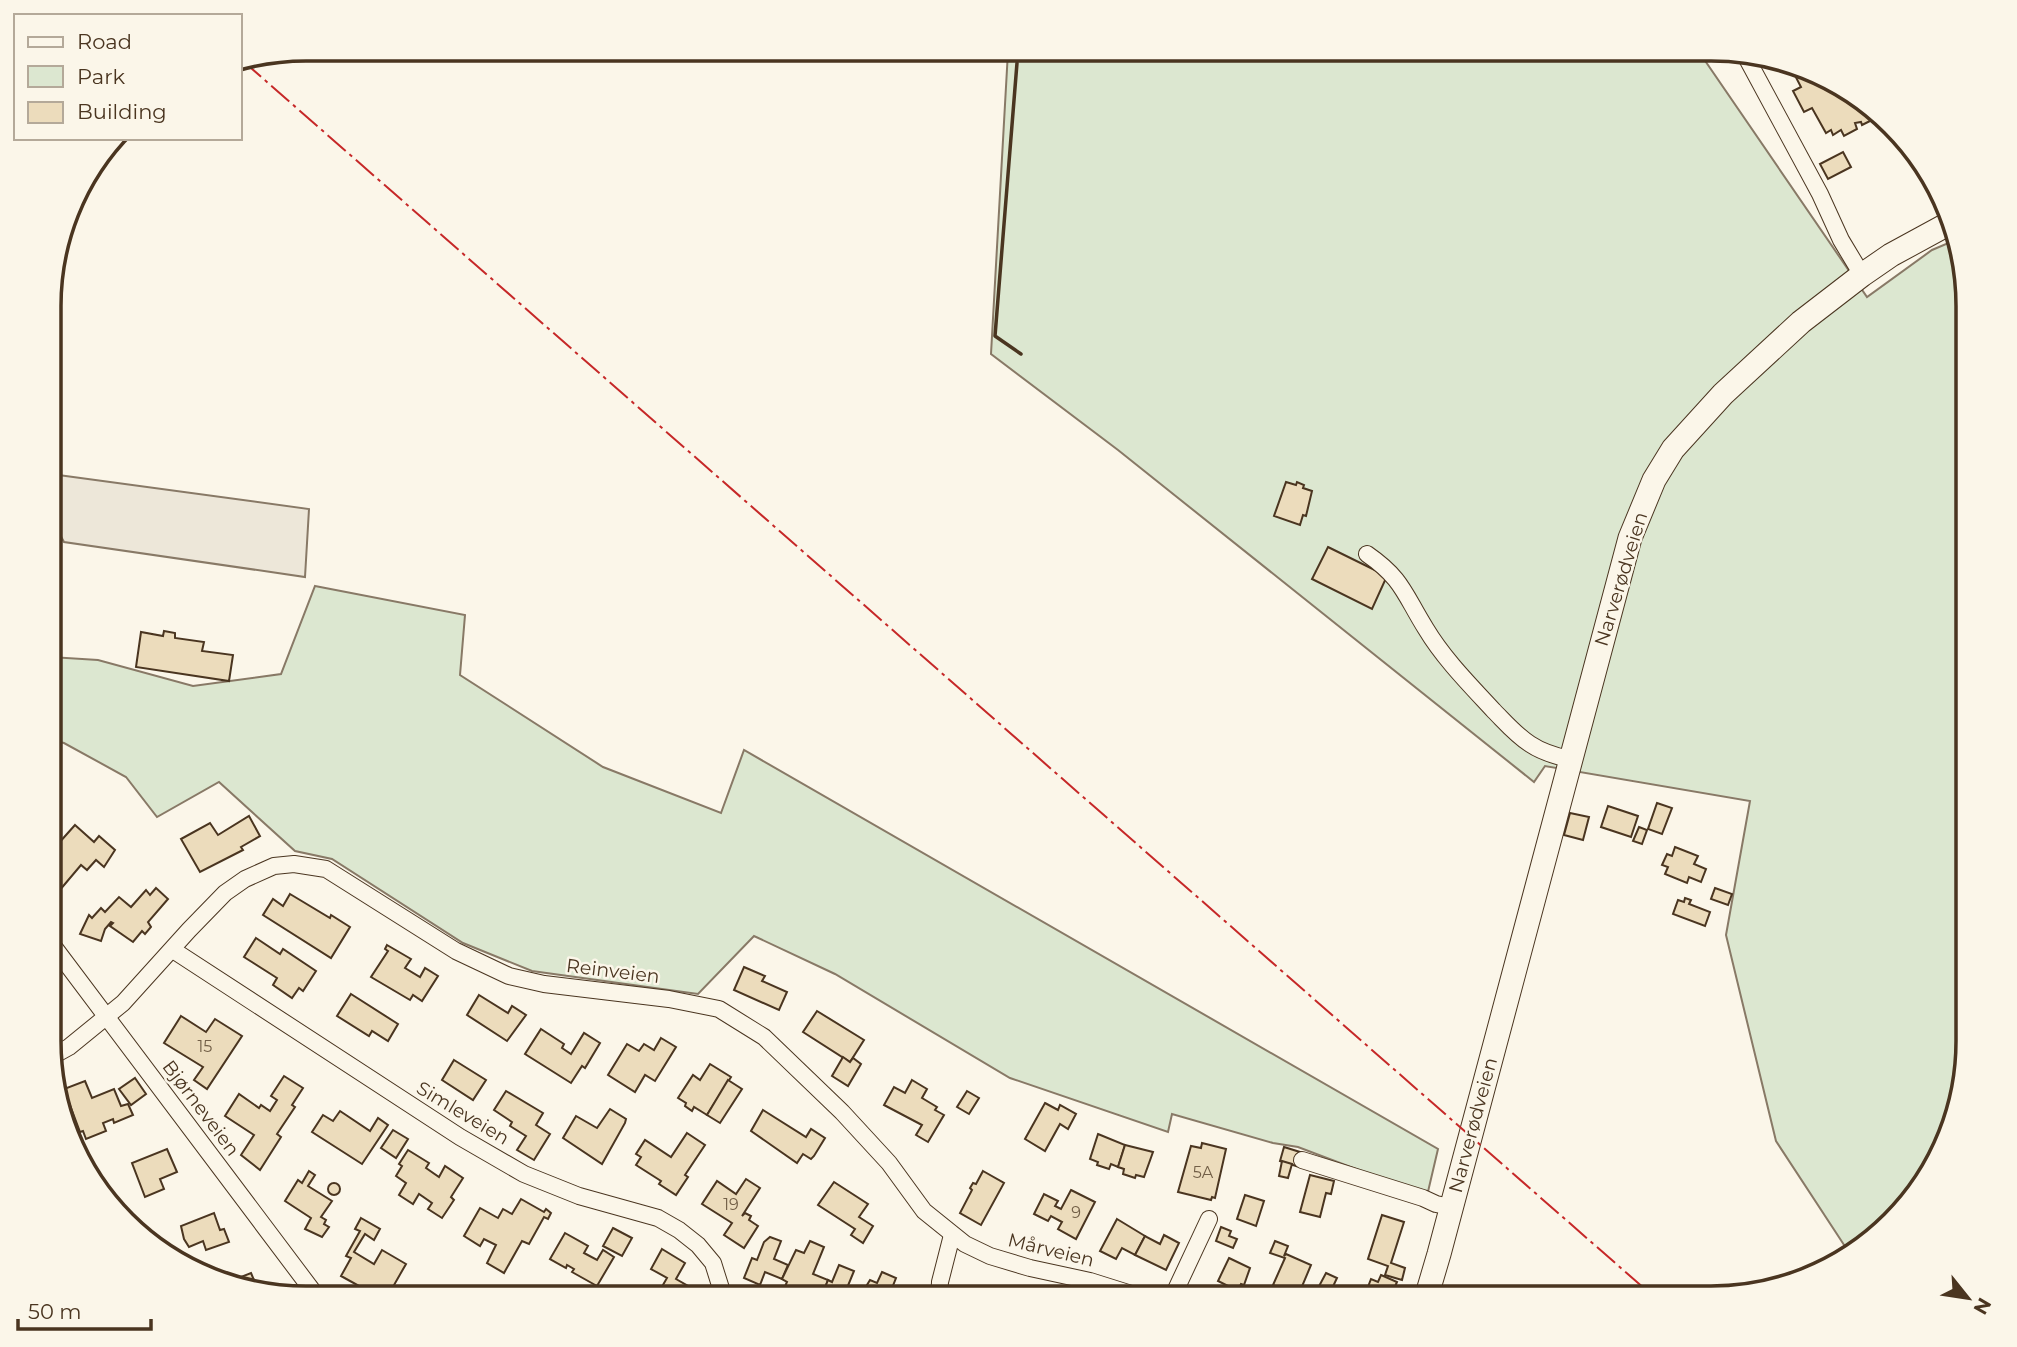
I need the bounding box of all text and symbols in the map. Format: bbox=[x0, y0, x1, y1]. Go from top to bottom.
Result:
legend bbox=[14, 14, 242, 140]
text: Road bbox=[77, 29, 132, 54]
text: Park bbox=[77, 64, 125, 89]
text: Building bbox=[77, 99, 167, 124]
street label: Narverødveien bbox=[1590, 509, 1652, 649]
street label: Reinveien bbox=[565, 954, 661, 988]
house number: 15 bbox=[198, 1037, 212, 1056]
street label: Narverødveien bbox=[1444, 1055, 1502, 1195]
street label: Bjørneveien bbox=[158, 1056, 244, 1160]
street label: Simleveien bbox=[412, 1076, 514, 1150]
house number: 5A bbox=[1193, 1163, 1214, 1182]
house number: 19 bbox=[723, 1195, 739, 1214]
house number: 9 bbox=[1071, 1203, 1081, 1222]
street label: Mårveien bbox=[1005, 1228, 1097, 1272]
north arrow bbox=[1933, 1263, 2003, 1333]
scale bar bbox=[18, 1288, 150, 1332]
text: N bbox=[1968, 1294, 1996, 1319]
text: 50 m bbox=[28, 1299, 82, 1324]

